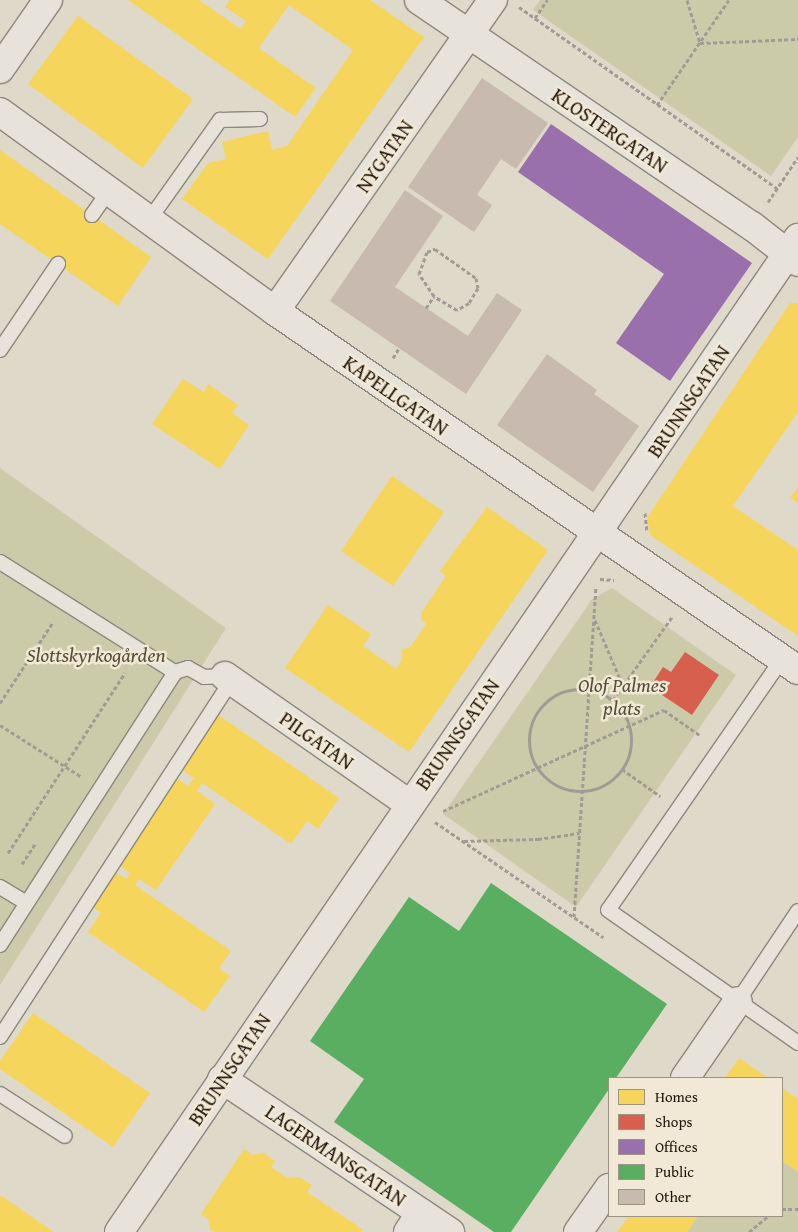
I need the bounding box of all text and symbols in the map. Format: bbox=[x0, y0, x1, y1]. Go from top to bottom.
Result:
street label: KLOSTERGATAN bbox=[548, 82, 672, 178]
street label: NYGATAN bbox=[350, 115, 418, 197]
street label: BRUNNSGATAN bbox=[642, 340, 734, 462]
street label: KAPELLGATAN bbox=[339, 350, 453, 440]
park label: Slottskyrkogården bbox=[26, 642, 166, 666]
park label: Olof Palmes plats bbox=[578, 673, 666, 720]
street label: BRUNNSGATAN bbox=[410, 674, 504, 794]
street label: PILGATAN bbox=[275, 706, 359, 774]
street label: BRUNNSGATAN bbox=[183, 1008, 275, 1130]
legend bbox=[608, 1077, 783, 1217]
text: Homes bbox=[655, 1086, 698, 1107]
street label: LAGERMANSGATAN bbox=[261, 1099, 411, 1211]
text: Shops bbox=[655, 1111, 692, 1132]
text: Offices bbox=[655, 1136, 698, 1157]
text: Public bbox=[655, 1161, 694, 1182]
text: Other bbox=[655, 1186, 691, 1207]

